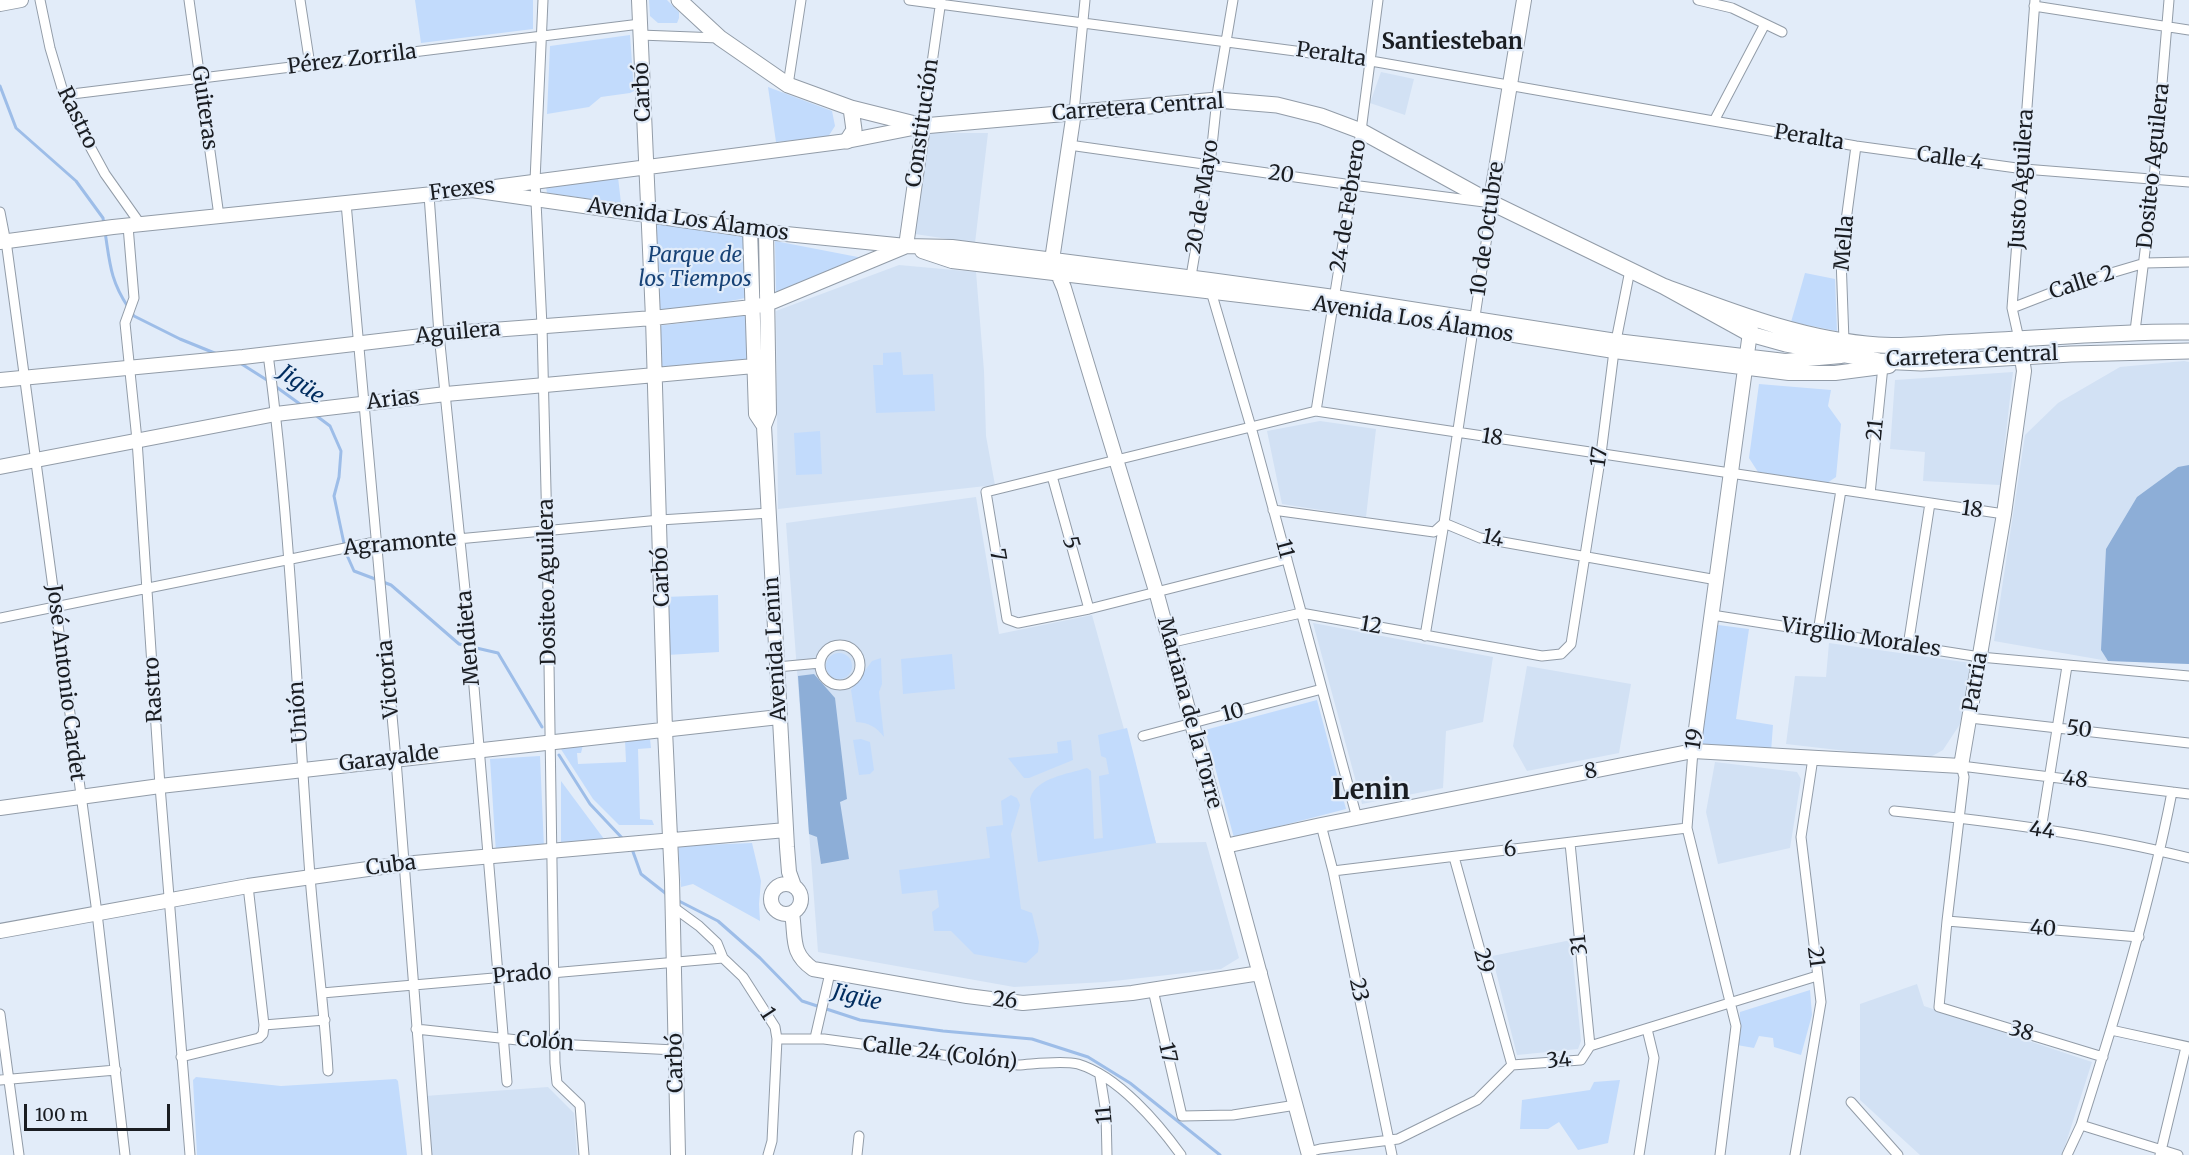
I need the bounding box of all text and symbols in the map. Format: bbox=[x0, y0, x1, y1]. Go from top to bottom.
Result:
district label: Santiesteban bbox=[1381, 30, 1523, 56]
street label: Peralta bbox=[1294, 38, 1368, 72]
street label: Pérez Zorrila bbox=[286, 40, 418, 80]
street label: Constitución bbox=[902, 57, 944, 189]
street label: Carbó bbox=[629, 62, 657, 122]
street label: Guiteras bbox=[186, 64, 222, 152]
street label: Dositeo Aguilera bbox=[2133, 82, 2175, 250]
street label: Rastro bbox=[51, 83, 103, 153]
street label: Carretera Central bbox=[1051, 89, 1225, 127]
street label: Justo Aguilera bbox=[2005, 108, 2039, 250]
street label: Peralta bbox=[1772, 120, 1846, 156]
street label: 24 de Febrero bbox=[1326, 137, 1372, 275]
street label: 20 de Mayo bbox=[1182, 138, 1224, 256]
street label: Calle 4 bbox=[1915, 142, 1985, 176]
street label: 10 de Octubre bbox=[1466, 160, 1510, 298]
street label: 20 bbox=[1267, 161, 1295, 189]
street label: Frexes bbox=[428, 173, 496, 207]
street label: Avenida Los Álamos bbox=[586, 193, 790, 247]
street label: Mella bbox=[1830, 214, 1860, 272]
park label: Parque de los Tiempos bbox=[639, 243, 751, 293]
street label: Calle 2 bbox=[2046, 261, 2118, 305]
street label: Avenida Los Álamos bbox=[1311, 292, 1515, 348]
street label: Aguilera bbox=[414, 317, 502, 349]
street label: Carretera Central bbox=[1886, 341, 2058, 373]
water label: Jigüe bbox=[273, 360, 329, 410]
street label: Arias bbox=[365, 384, 421, 416]
street label: 21 bbox=[1862, 418, 1890, 442]
street label: 18 bbox=[1479, 424, 1505, 452]
street label: 17 bbox=[1586, 445, 1614, 469]
street label: 18 bbox=[1960, 496, 1984, 524]
street label: Dositeo Aguilera bbox=[534, 498, 562, 666]
street label: 14 bbox=[1480, 524, 1506, 554]
street label: Agramonte bbox=[342, 527, 458, 561]
street label: 5 bbox=[1056, 534, 1084, 552]
street label: 11 bbox=[1269, 537, 1299, 561]
street label: Carbó bbox=[648, 547, 676, 607]
street label: 7 bbox=[984, 547, 1010, 563]
street label: Avenida Lenin bbox=[760, 576, 792, 722]
street label: José Antonio Cardet bbox=[40, 583, 90, 783]
street label: Mendieta bbox=[452, 589, 486, 687]
street label: 12 bbox=[1358, 612, 1384, 640]
street label: Virgilio Morales bbox=[1779, 613, 1943, 663]
street label: Mariana de la Torre bbox=[1151, 615, 1227, 811]
street label: Victoria bbox=[373, 639, 405, 719]
street label: Patria bbox=[1958, 650, 1994, 714]
street label: Rastro bbox=[140, 657, 168, 723]
street label: Unión bbox=[284, 680, 314, 744]
street label: 10 bbox=[1219, 698, 1247, 728]
street label: 50 bbox=[2065, 716, 2093, 744]
street label: 19 bbox=[1681, 727, 1709, 751]
street label: Garayalde bbox=[338, 740, 440, 778]
street label: 8 bbox=[1582, 758, 1600, 786]
street label: 48 bbox=[2061, 766, 2089, 794]
district label: Lenin bbox=[1332, 775, 1410, 807]
street label: 44 bbox=[2027, 817, 2057, 845]
street label: 6 bbox=[1502, 837, 1518, 863]
street label: Cuba bbox=[364, 850, 418, 882]
street label: 40 bbox=[2029, 915, 2057, 943]
street label: 31 bbox=[1566, 933, 1594, 957]
street label: 21 bbox=[1801, 945, 1829, 969]
street label: 29 bbox=[1467, 946, 1499, 976]
street label: Prado bbox=[491, 960, 553, 990]
street label: 23 bbox=[1343, 976, 1373, 1004]
water label: Jigüe bbox=[830, 979, 884, 1017]
street label: 26 bbox=[991, 987, 1019, 1015]
street label: 1 bbox=[754, 1003, 780, 1025]
street label: 38 bbox=[2006, 1016, 2036, 1048]
street label: Colón bbox=[515, 1027, 575, 1057]
street label: Calle 24 (Colón) bbox=[861, 1032, 1019, 1076]
street label: Carbó bbox=[663, 1033, 689, 1093]
street label: 17 bbox=[1152, 1040, 1182, 1066]
street label: 34 bbox=[1546, 1047, 1572, 1075]
scale bar bbox=[27, 1092, 172, 1130]
text: 100 m bbox=[35, 1103, 88, 1126]
street label: 11 bbox=[1092, 1105, 1118, 1125]

